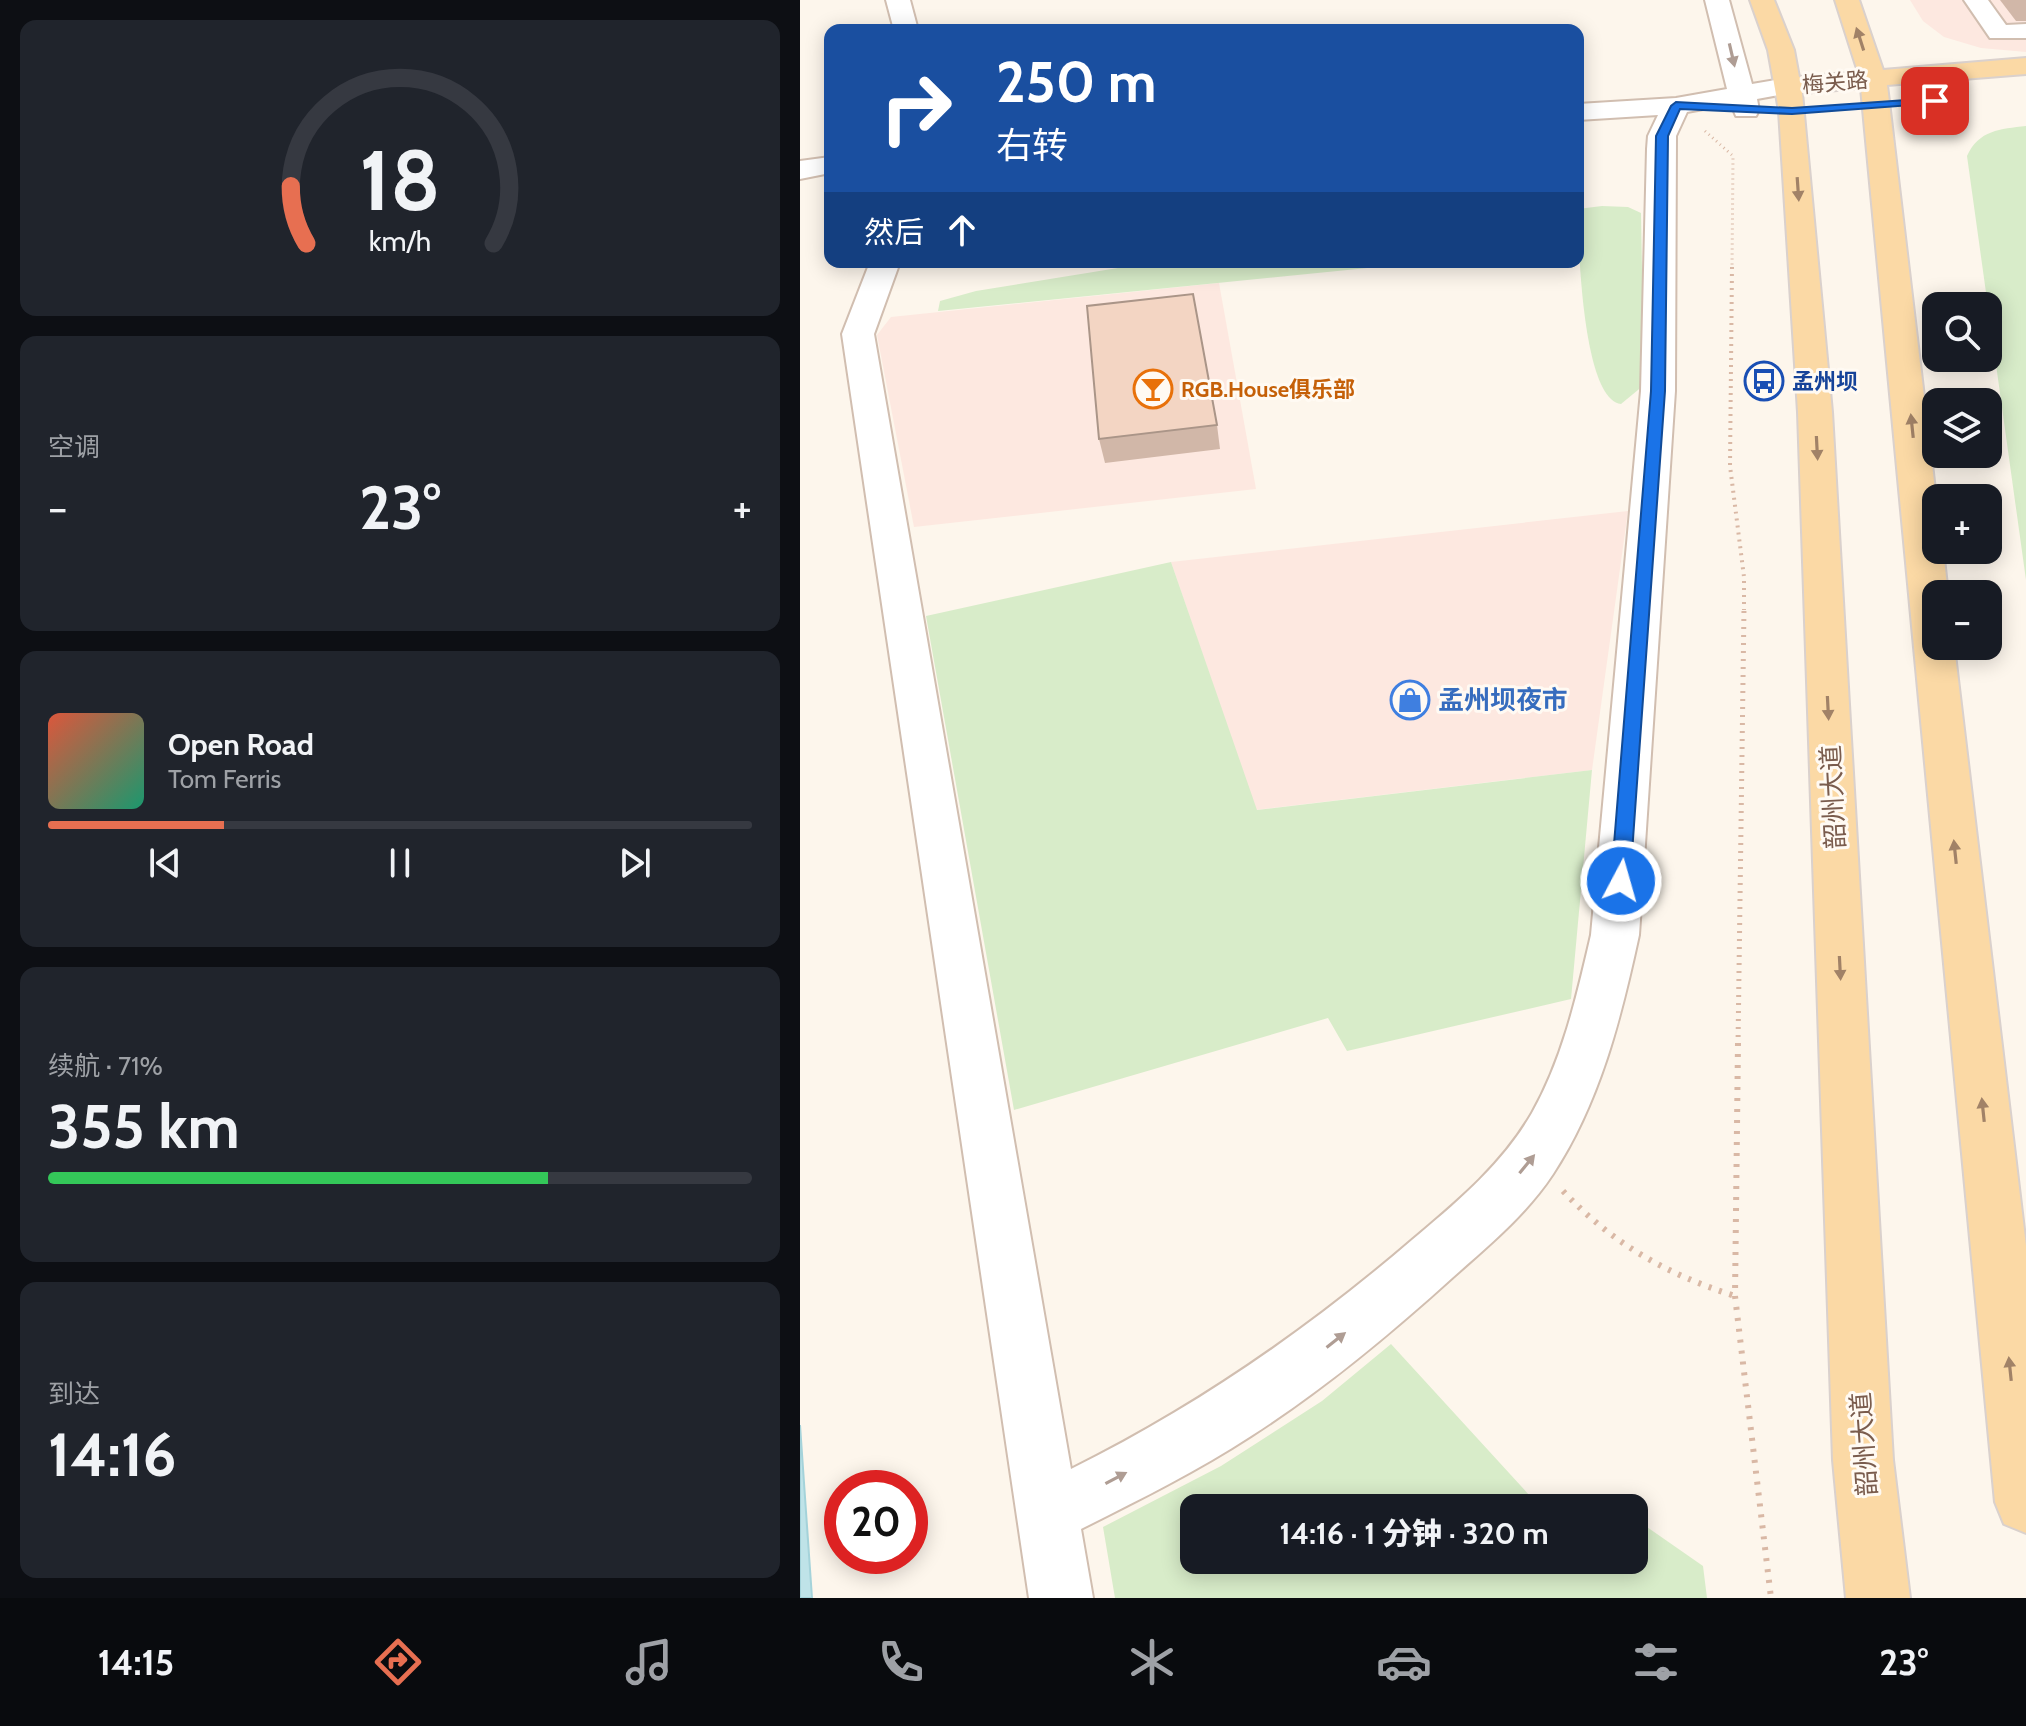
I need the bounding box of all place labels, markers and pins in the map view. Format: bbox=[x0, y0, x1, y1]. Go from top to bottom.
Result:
pin bbox=[1901, 67, 1969, 135]
bus stop icon: 孟州坝 bbox=[1743, 360, 1785, 402]
bar icon: RGB.House俱乐部 bbox=[1132, 368, 1174, 410]
place label: 孟州坝 bbox=[1792, 368, 1858, 395]
place label: RGB.House俱乐部 bbox=[1181, 376, 1355, 403]
shop icon: 孟州坝夜市 bbox=[1389, 679, 1431, 721]
place label: 孟州坝夜市 bbox=[1438, 684, 1568, 716]

